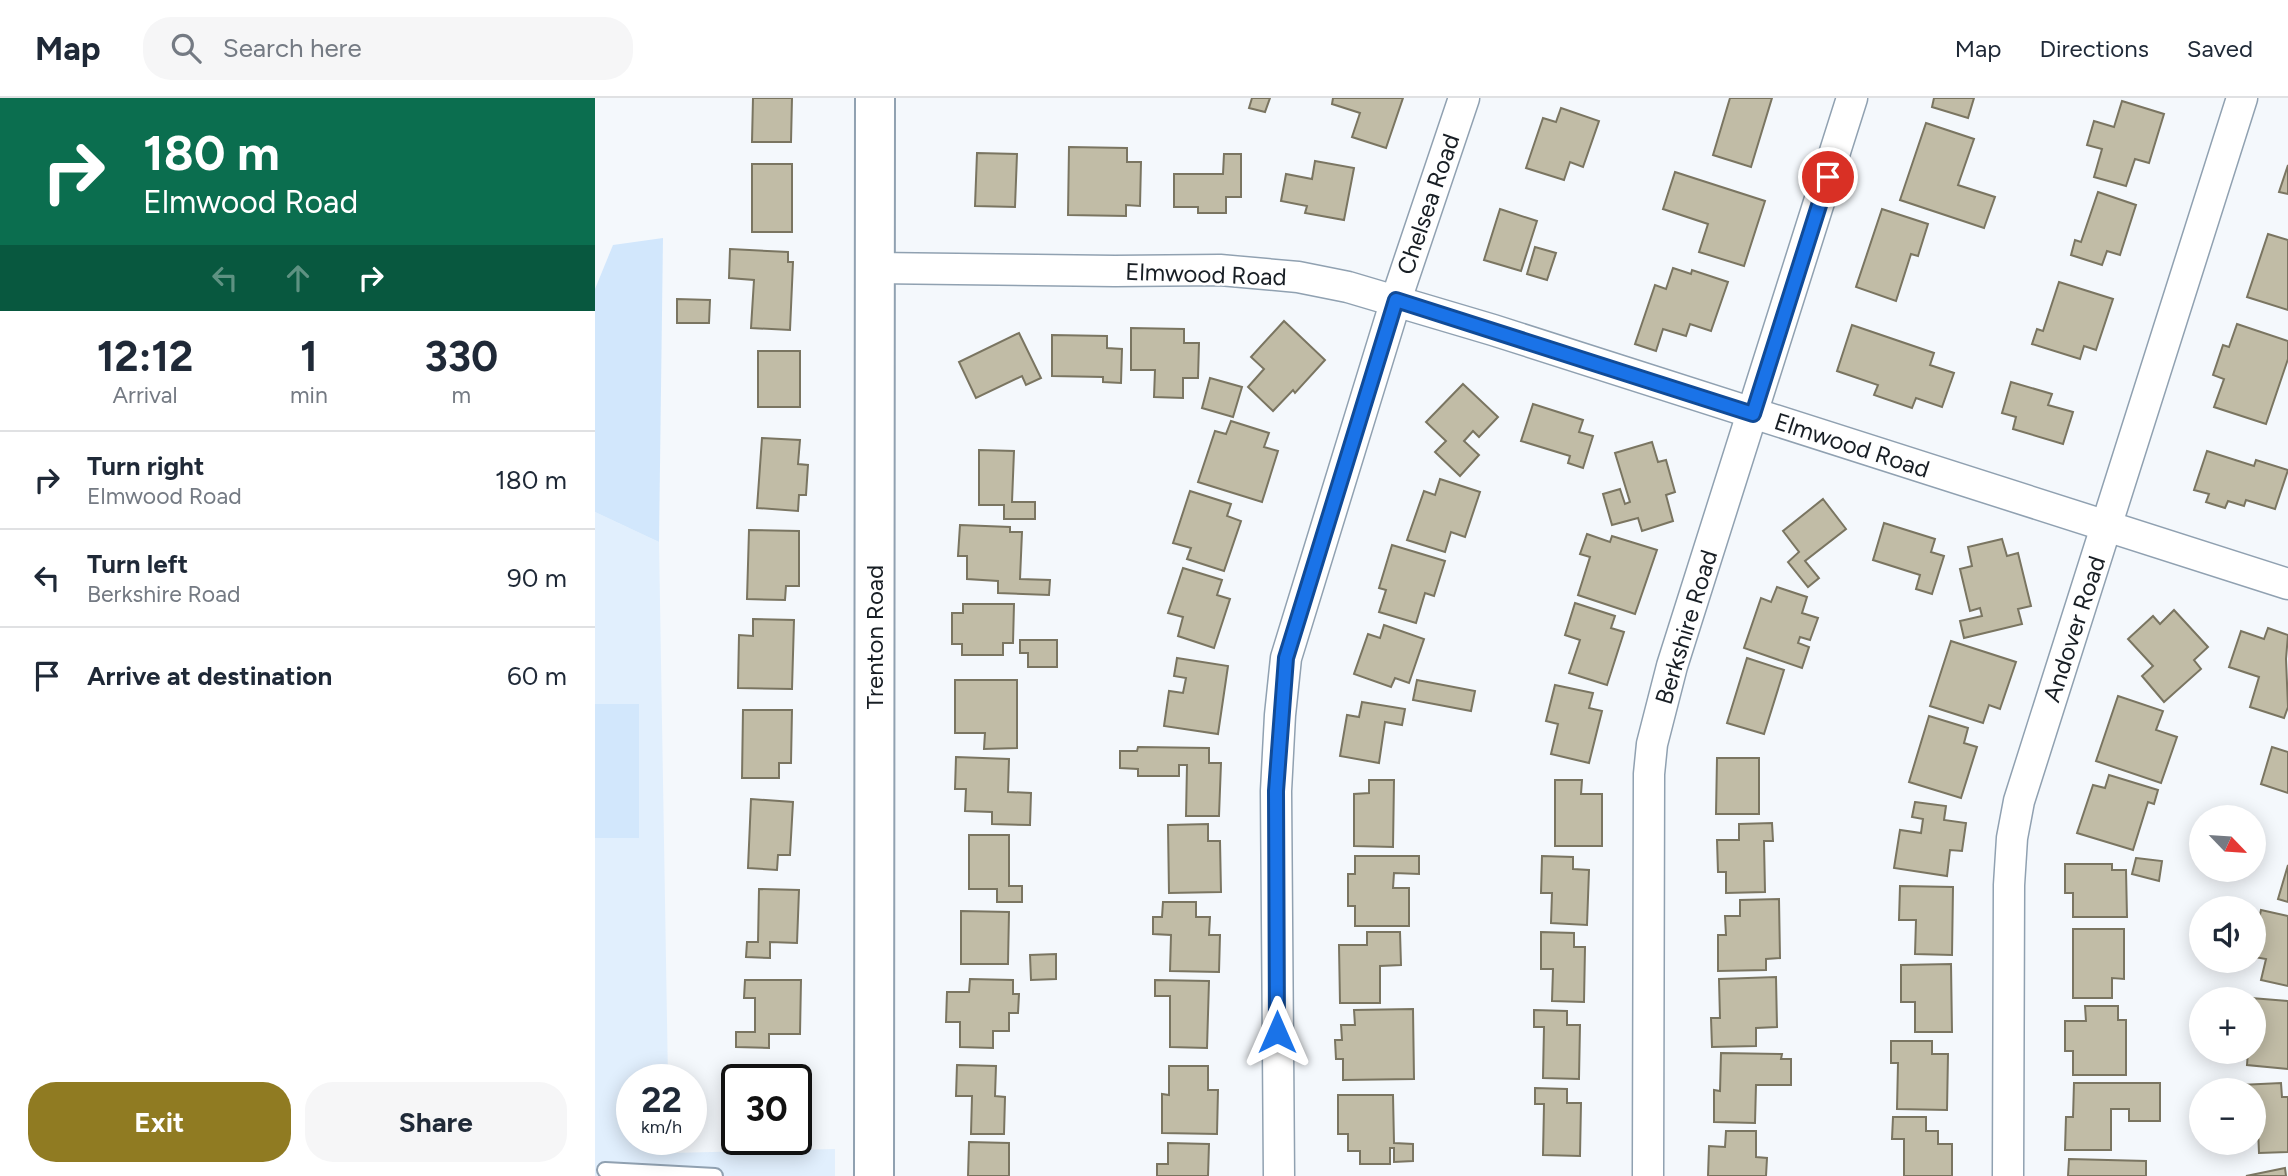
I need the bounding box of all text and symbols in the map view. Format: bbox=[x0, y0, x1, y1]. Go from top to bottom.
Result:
search box bbox=[143, 17, 633, 80]
text: Map bbox=[35, 29, 101, 68]
icon: search bbox=[167, 29, 205, 67]
text: Search here bbox=[223, 32, 362, 64]
text: Map bbox=[1955, 34, 2001, 63]
text: Directions bbox=[2039, 34, 2149, 63]
text: Saved bbox=[2187, 34, 2253, 63]
text: 180 m bbox=[143, 123, 280, 182]
icon: right bbox=[28, 126, 119, 217]
street label: Chelsea Road bbox=[1390, 130, 1466, 278]
pin bbox=[1798, 147, 1858, 207]
icon: arrive bbox=[1809, 158, 1847, 196]
text: Elmwood Road bbox=[143, 183, 358, 221]
street label: Elmwood Road bbox=[1125, 257, 1287, 291]
icon: left bbox=[206, 259, 244, 297]
icon: ahead bbox=[279, 259, 317, 297]
icon: right bbox=[352, 259, 390, 297]
text: 12:12 bbox=[97, 331, 193, 382]
text: 1 bbox=[300, 331, 318, 382]
text: 330 bbox=[424, 331, 498, 382]
text: Arrival bbox=[113, 381, 177, 409]
text: min bbox=[290, 381, 328, 409]
text: m bbox=[452, 381, 471, 409]
street label: Elmwood Road bbox=[1771, 406, 1933, 484]
text: Turn right bbox=[87, 450, 204, 482]
icon: right bbox=[28, 461, 66, 499]
text: 180 m bbox=[495, 464, 567, 496]
text: Elmwood Road bbox=[87, 482, 242, 510]
street label: Berkshire Road bbox=[1649, 546, 1723, 708]
text: Turn left bbox=[87, 548, 188, 580]
street label: Andover Road bbox=[2037, 552, 2111, 706]
icon: left bbox=[28, 559, 66, 597]
text: 90 m bbox=[507, 562, 567, 594]
street label: Trenton Road bbox=[860, 565, 889, 709]
text: Berkshire Road bbox=[87, 580, 240, 608]
icon: arrive bbox=[28, 657, 66, 695]
text: Arrive at destination bbox=[87, 660, 332, 692]
text: 60 m bbox=[507, 660, 567, 692]
north arrow bbox=[2189, 805, 2266, 882]
map controls bbox=[2189, 805, 2266, 1155]
button: sound bbox=[2189, 896, 2266, 973]
button: + bbox=[2189, 987, 2266, 1064]
position arrow bbox=[1240, 995, 1314, 1069]
speed limit sign: 30 bbox=[721, 1064, 812, 1155]
button: − bbox=[2189, 1078, 2266, 1155]
text: 22 bbox=[641, 1079, 682, 1121]
button: Exit bbox=[28, 1082, 291, 1162]
button: Share bbox=[305, 1082, 567, 1162]
text: km/h bbox=[641, 1116, 682, 1138]

